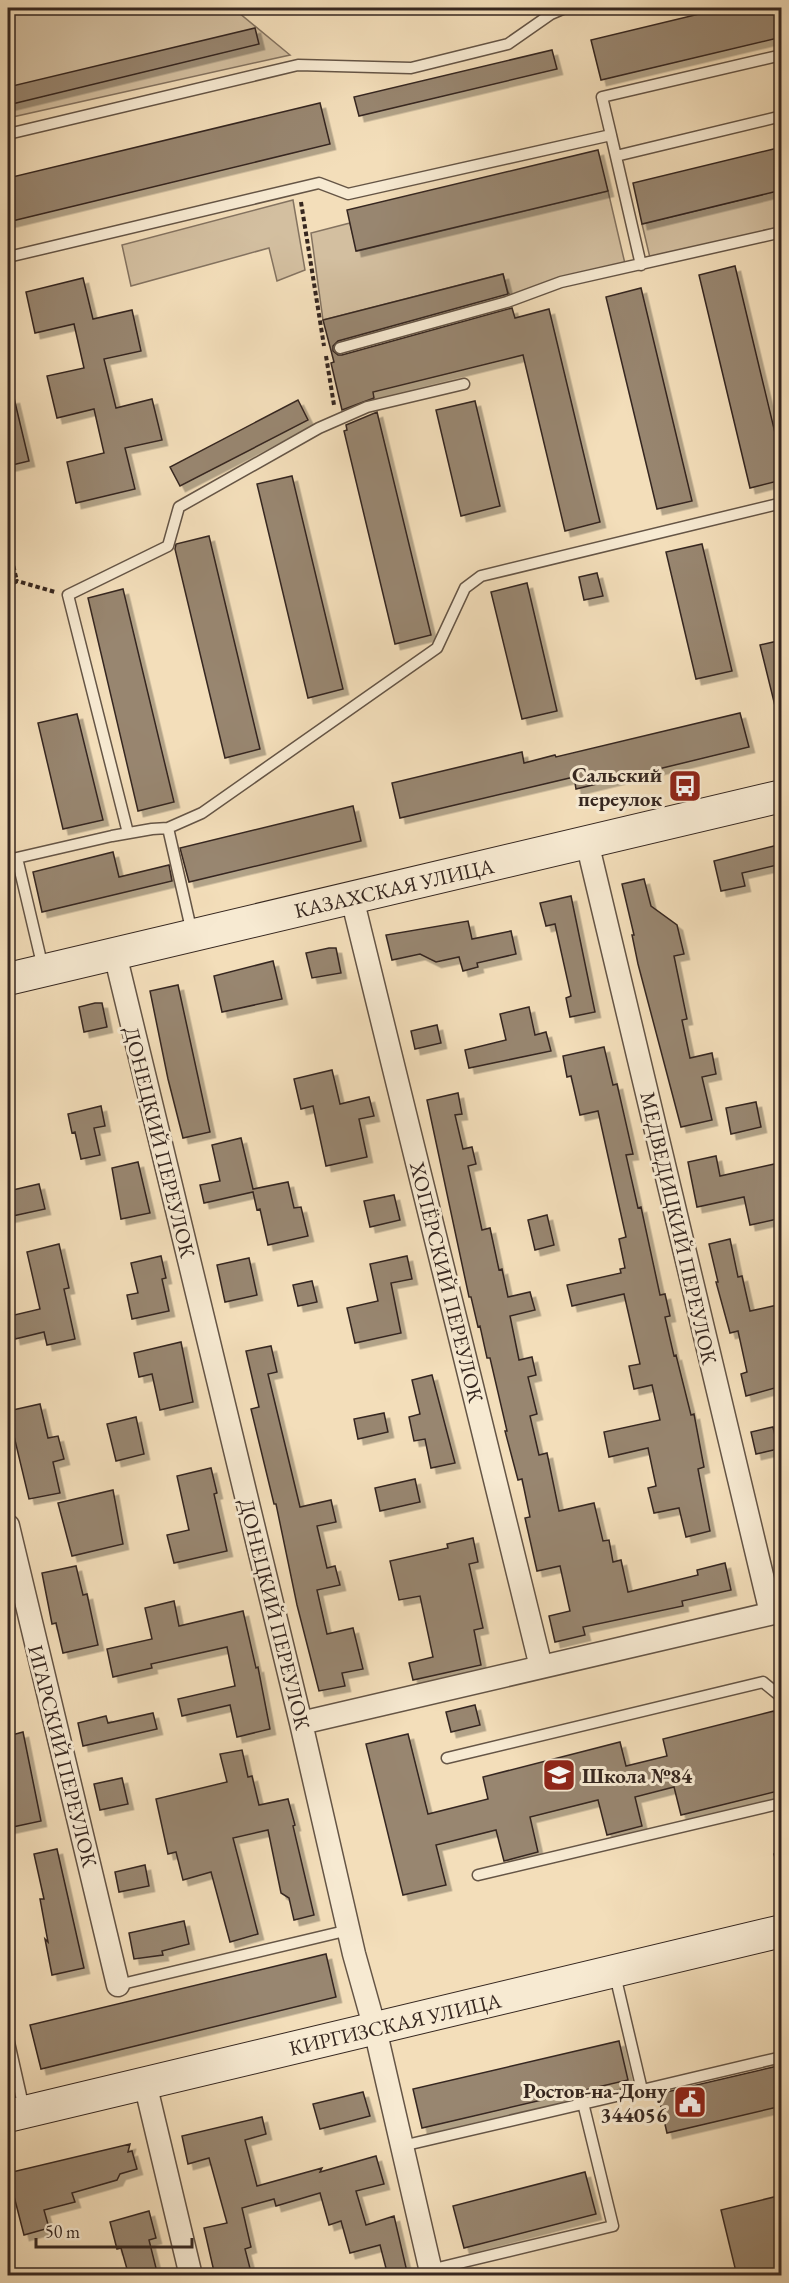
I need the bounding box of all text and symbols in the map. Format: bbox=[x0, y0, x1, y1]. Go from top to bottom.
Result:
place label: Сальский переулок bbox=[572, 761, 662, 812]
bus stop icon: Сальский переулок bbox=[667, 768, 703, 804]
street label: КАЗАХСКАЯ УЛИЦА bbox=[292, 852, 497, 924]
street label: ДОНЕЦКИЙ ПЕРЕУЛОК bbox=[118, 1024, 202, 1260]
street label: МЕДВЕДИЦКИЙ ПЕРЕУЛОК bbox=[634, 1089, 724, 1367]
street label: ХОПЁРСКИЙ ПЕРЕУЛОК bbox=[404, 1158, 490, 1405]
street label: ДОНЕЦКИЙ ПЕРЕУЛОК bbox=[233, 1496, 317, 1732]
street label: ИГАРСКИЙ ПЕРЕУЛОК bbox=[22, 1642, 104, 1870]
school or university icon: Школа №84 bbox=[541, 1757, 577, 1793]
place label: Школа №84 bbox=[582, 1762, 693, 1789]
street label: КИРГИЗСКАЯ УЛИЦА bbox=[286, 1986, 504, 2062]
place label: Ростов-на-Дону 344056 bbox=[523, 2077, 668, 2128]
public building icon: Ростов-на-Дону 344056 bbox=[672, 2084, 708, 2120]
scale bar bbox=[36, 2211, 192, 2249]
text: 50 m bbox=[45, 2220, 80, 2243]

